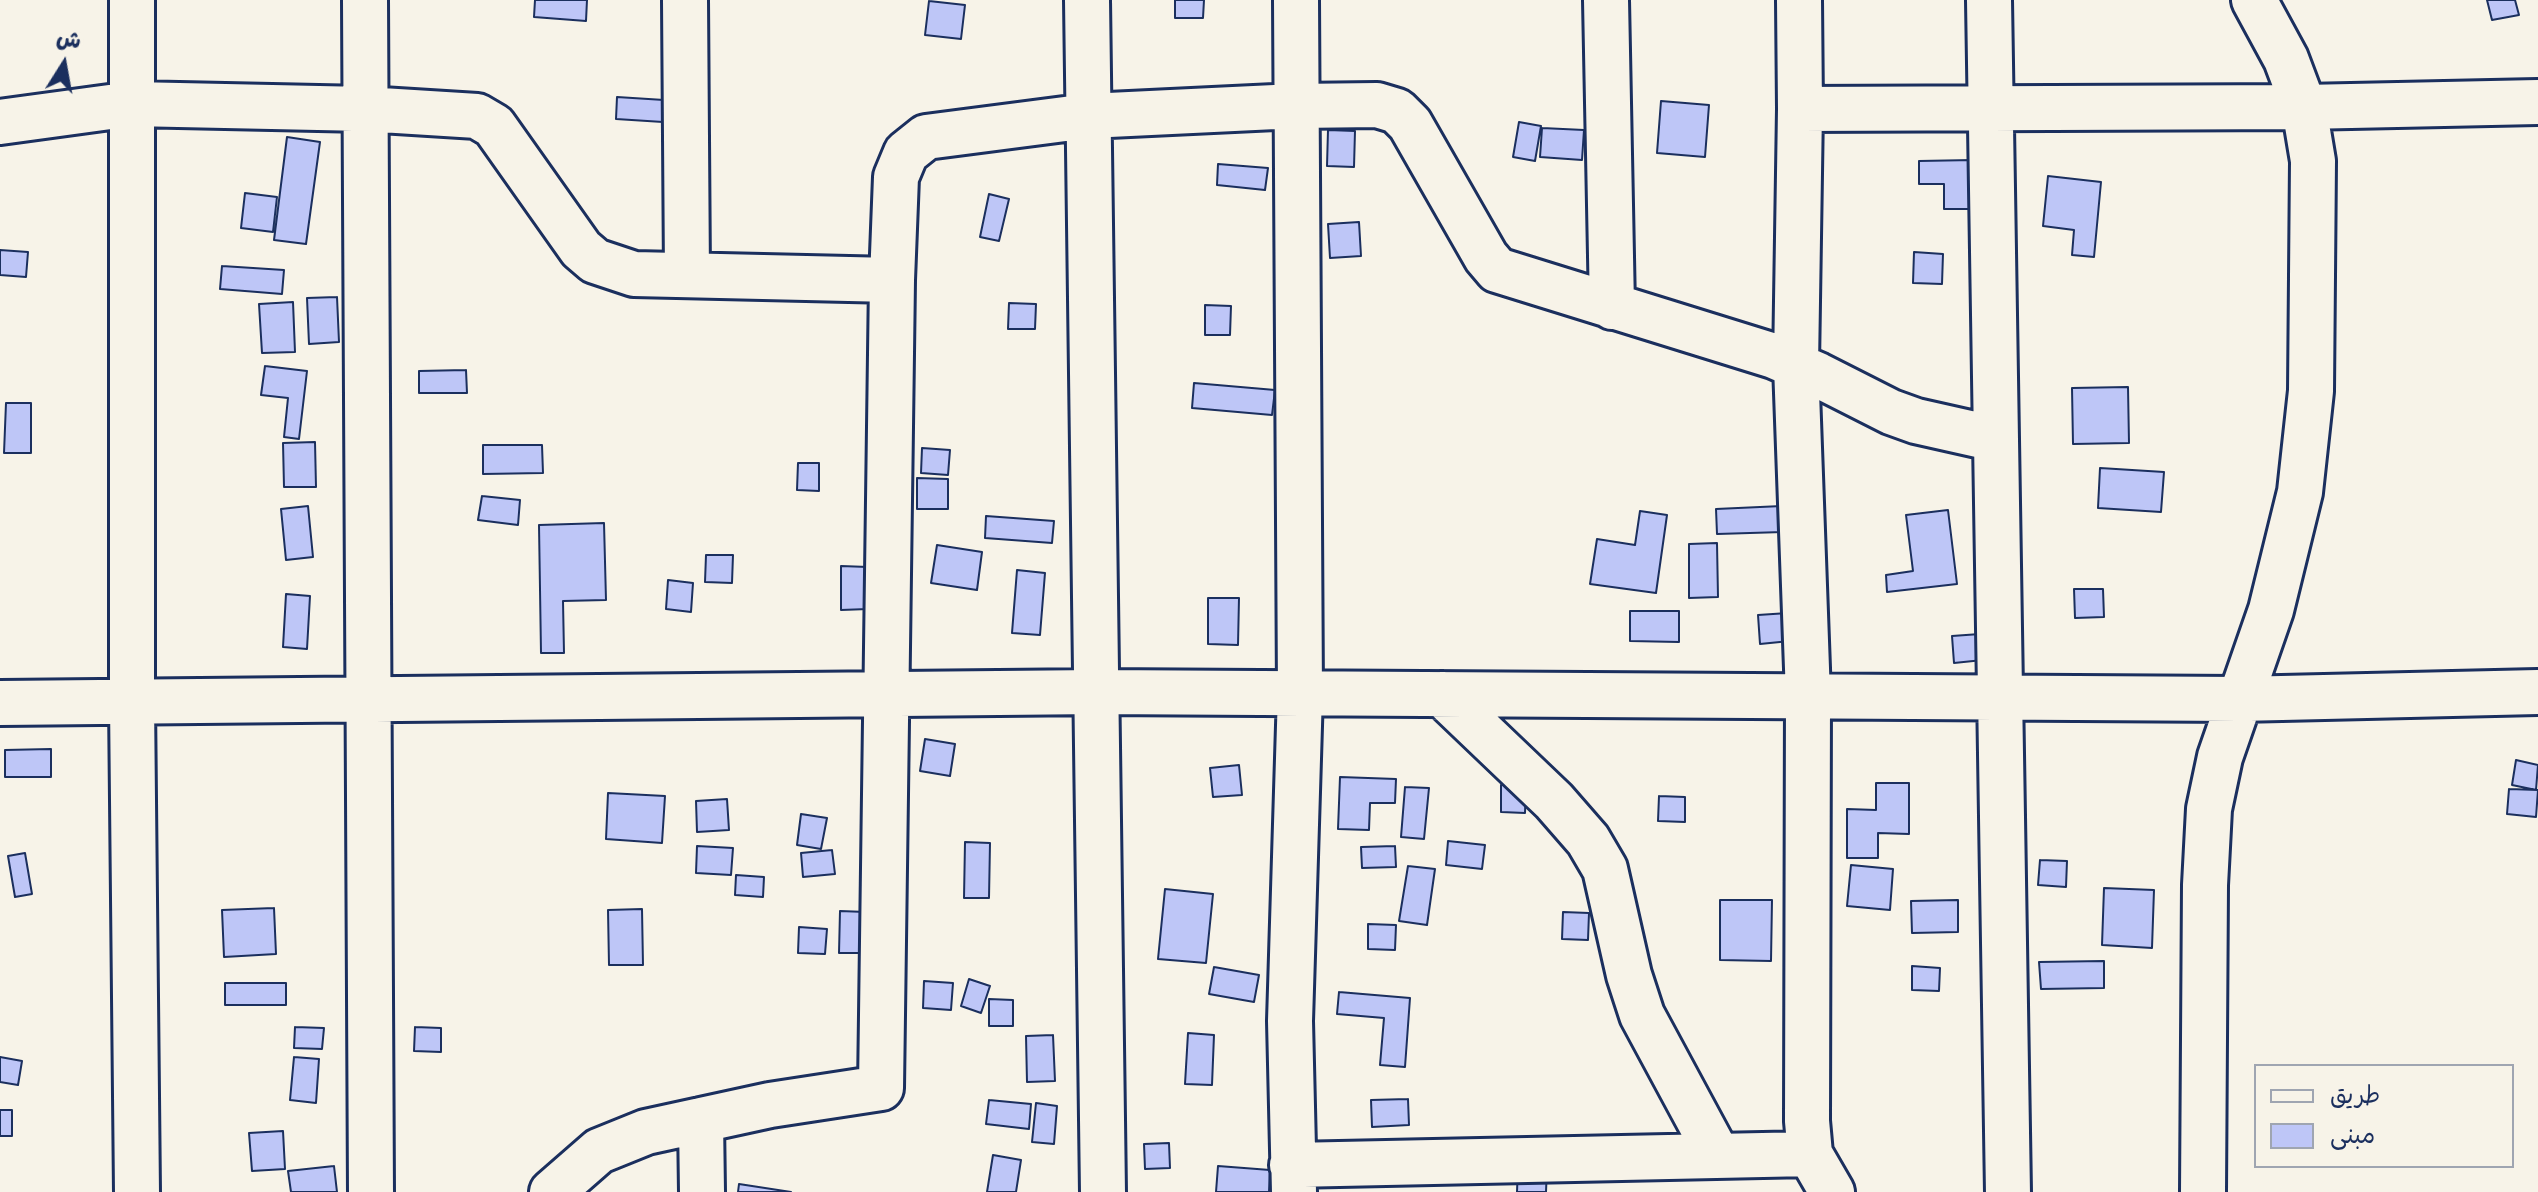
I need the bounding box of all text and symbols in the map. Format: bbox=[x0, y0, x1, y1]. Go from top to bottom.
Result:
north arrow bbox=[24, 24, 104, 104]
text: ش bbox=[54, 24, 83, 56]
legend bbox=[2254, 1064, 2514, 1168]
text: طريق bbox=[2330, 1081, 2380, 1112]
text: مبنى bbox=[2330, 1121, 2375, 1152]

